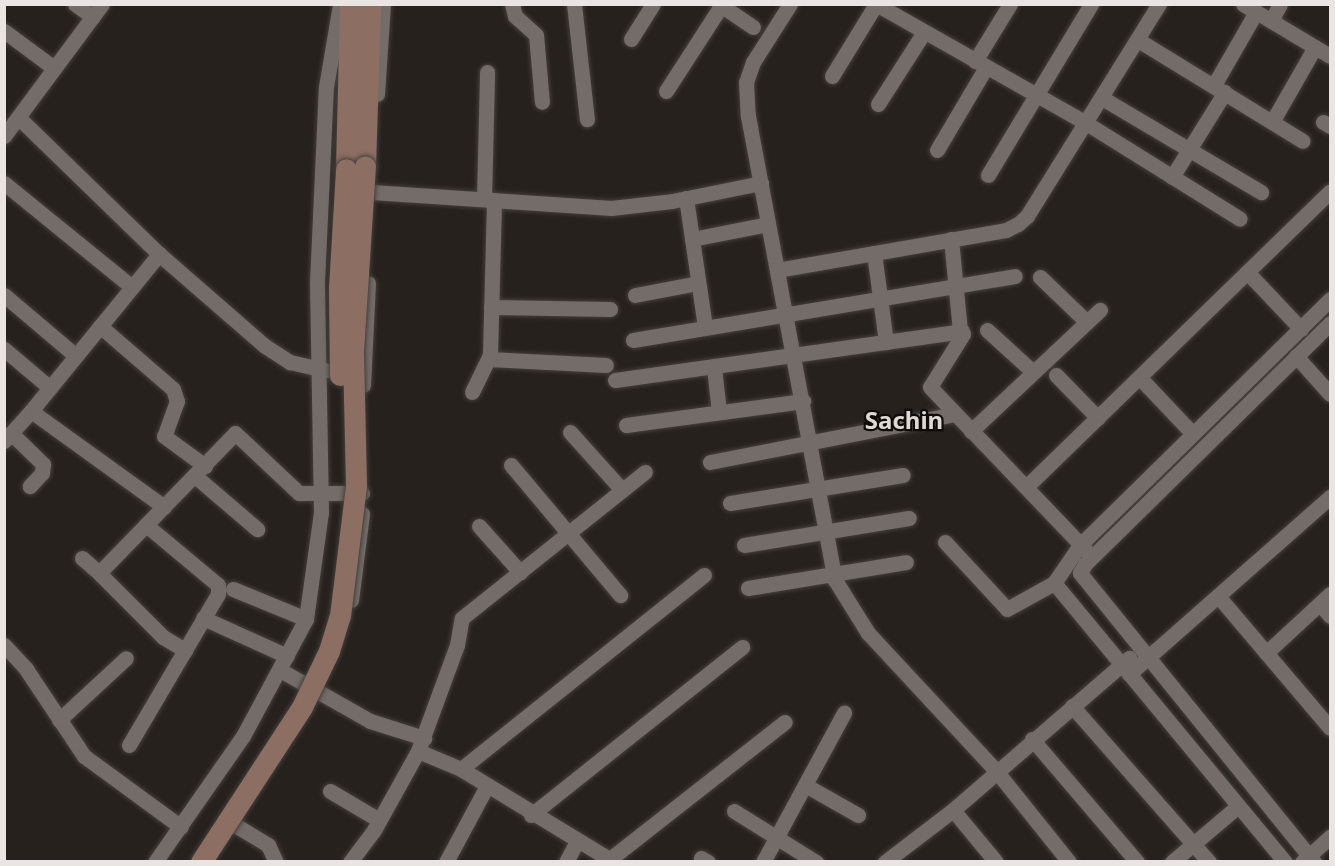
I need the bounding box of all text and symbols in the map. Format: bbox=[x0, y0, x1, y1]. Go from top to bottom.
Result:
district label: Sachin bbox=[865, 406, 943, 434]

